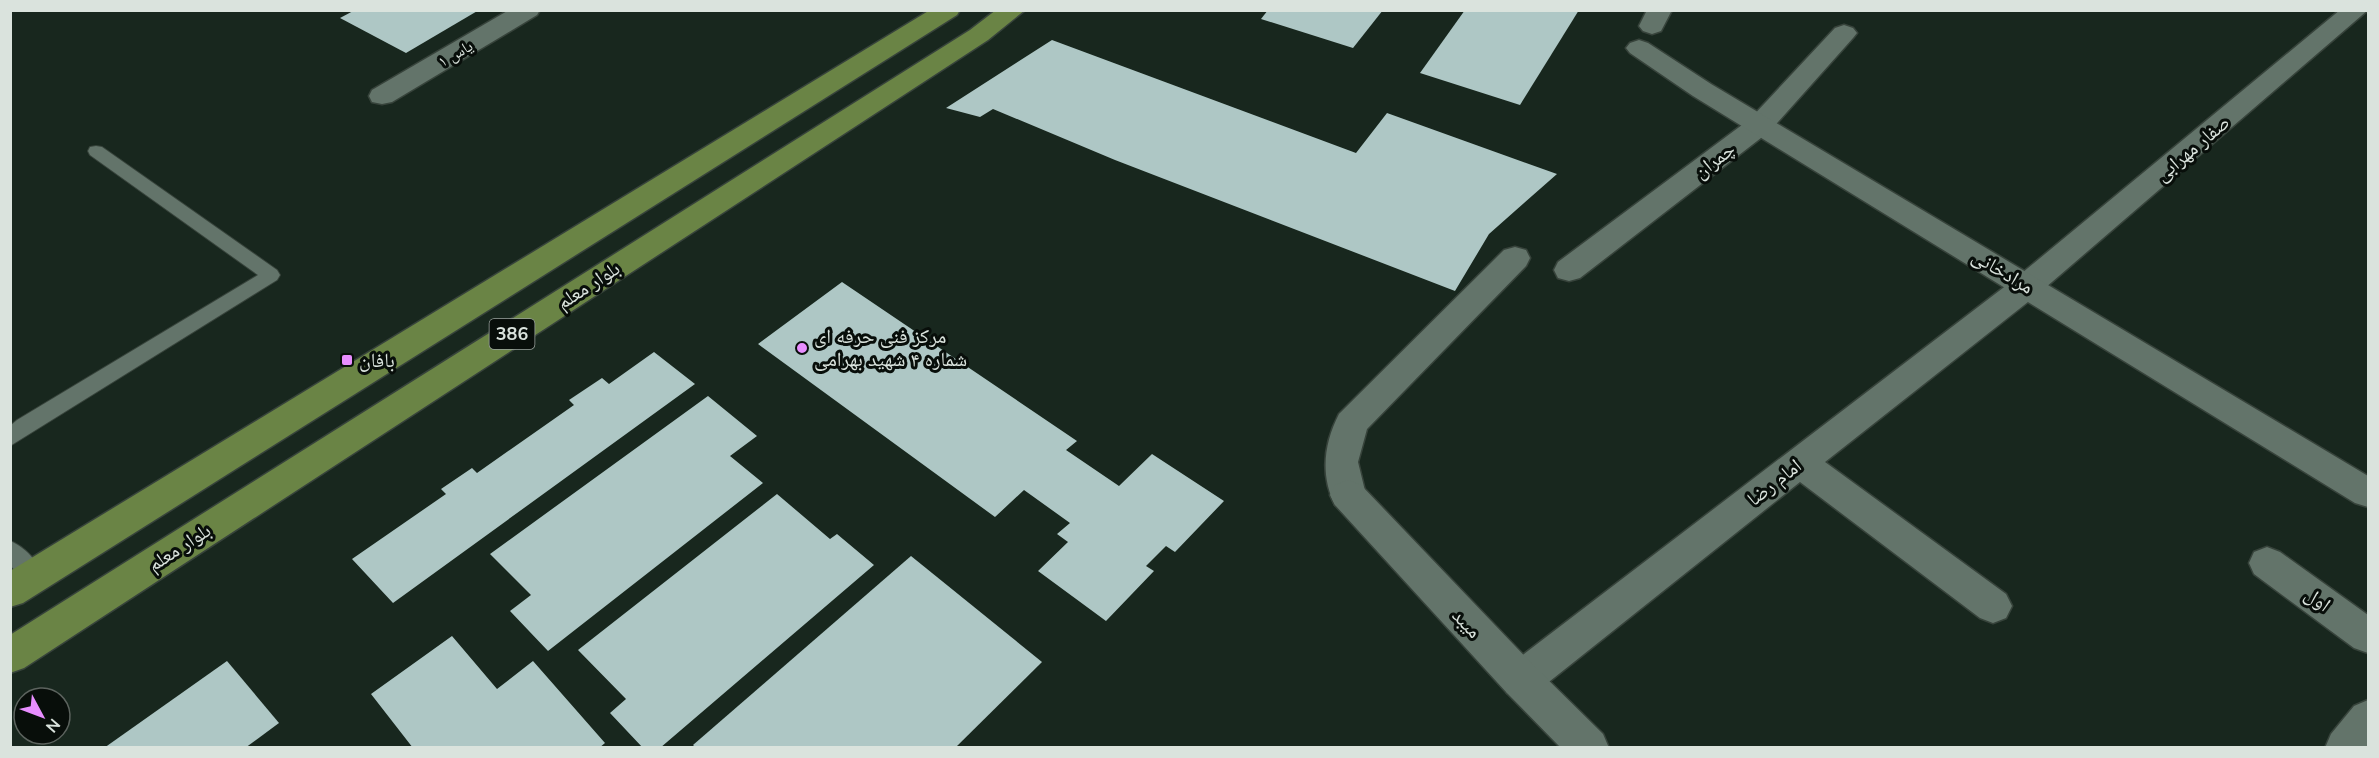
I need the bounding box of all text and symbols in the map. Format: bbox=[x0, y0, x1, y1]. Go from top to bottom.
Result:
street label: یاس ۱ bbox=[434, 35, 477, 73]
street label: صفار مهرابی bbox=[2149, 109, 2236, 188]
street label: چمران bbox=[1688, 136, 1741, 185]
street label: مرادخانی bbox=[1967, 243, 2039, 300]
street label: بلوار معلم bbox=[551, 255, 625, 316]
road number: 386 bbox=[490, 319, 534, 349]
place label: مرکز فنی حرفه ای شماره ۴ شهید بهرامی bbox=[814, 323, 967, 373]
marker: مرکز فنی حرفه ای شماره ۴ شهید بهرامی bbox=[795, 341, 809, 355]
place label: بافان bbox=[359, 347, 395, 374]
marker: بافان bbox=[340, 353, 354, 367]
street label: امام رضا bbox=[1741, 453, 1807, 512]
street label: بلوار معلم bbox=[142, 517, 216, 578]
street label: اول bbox=[2299, 581, 2336, 618]
street label: میبد bbox=[1446, 603, 1487, 644]
north arrow bbox=[12, 686, 72, 746]
text: N bbox=[40, 713, 65, 737]

